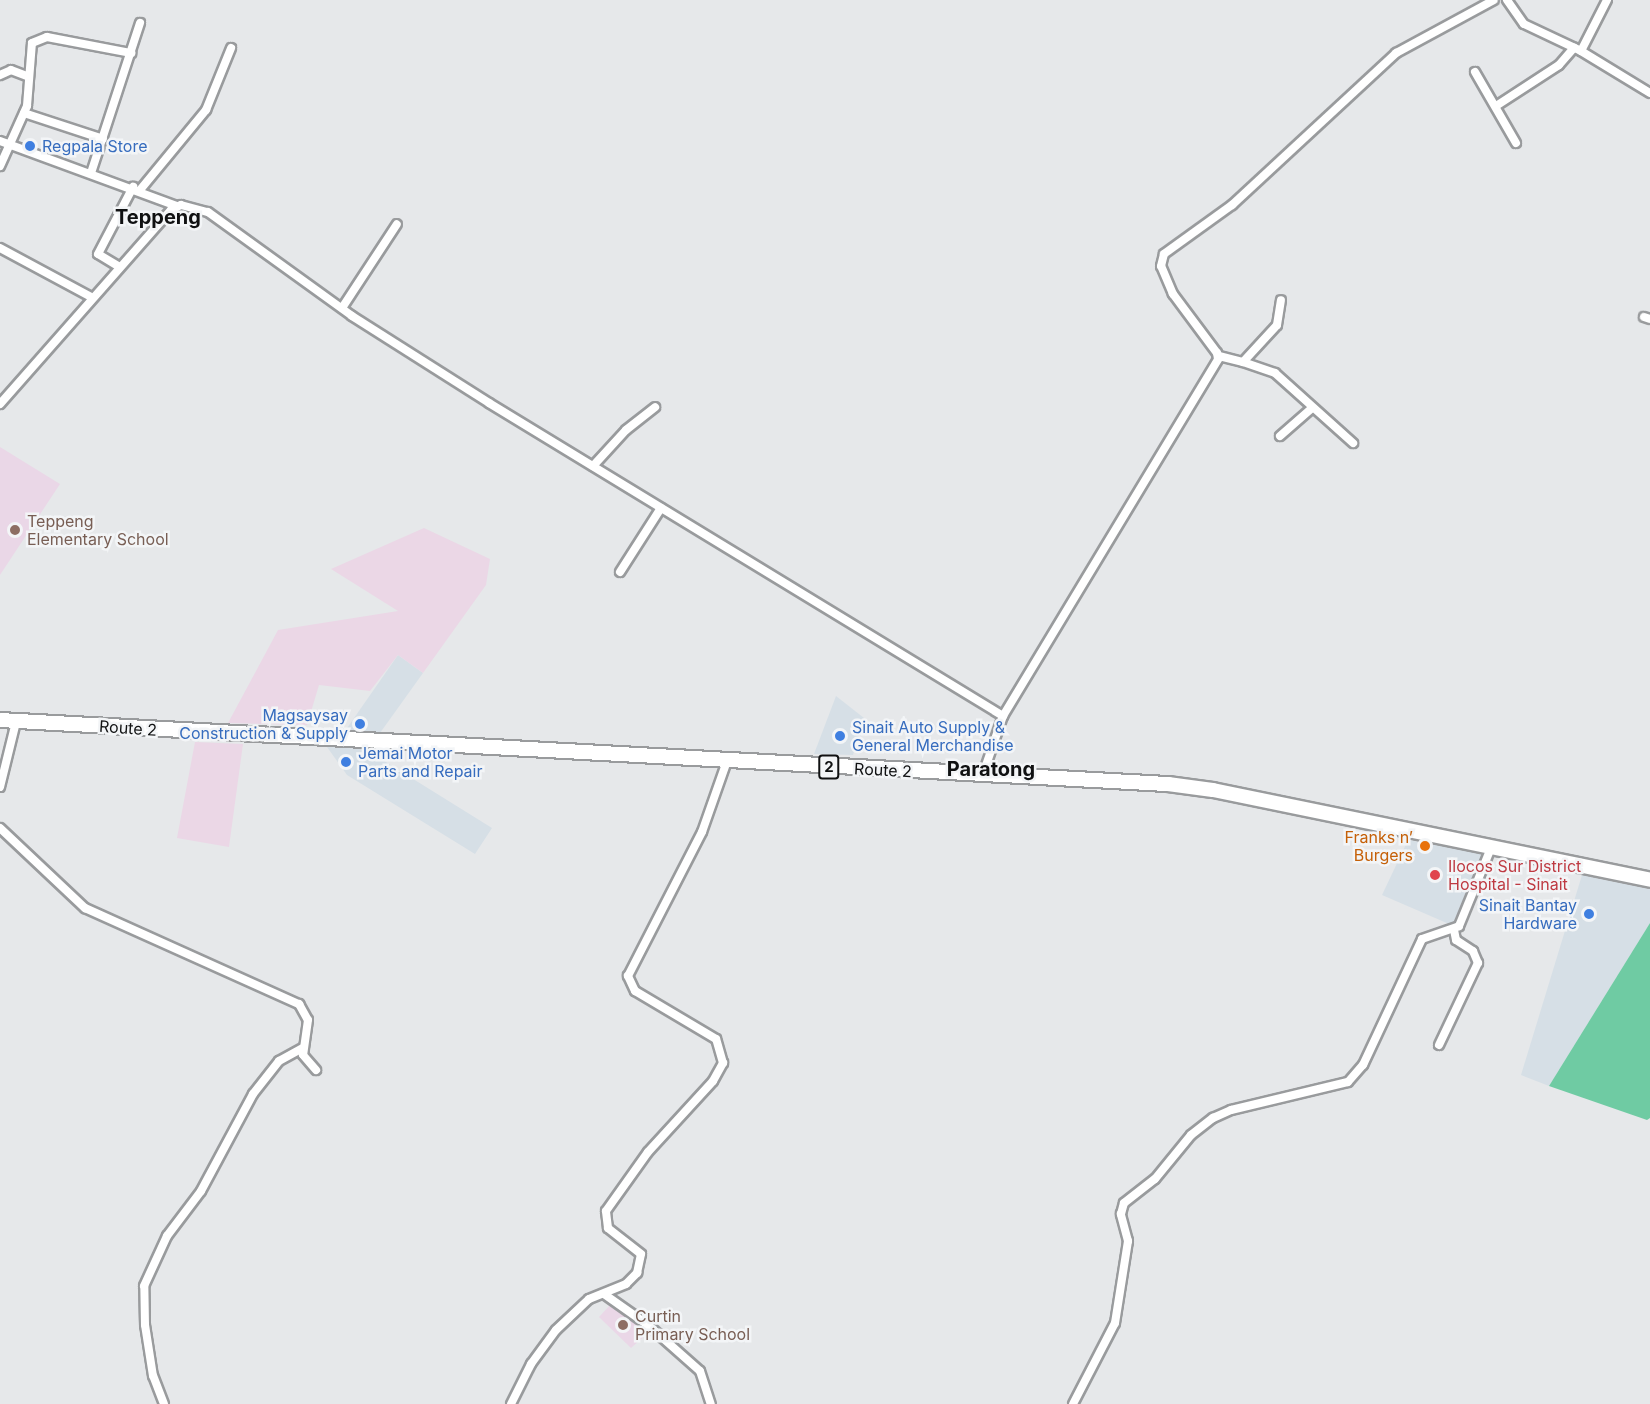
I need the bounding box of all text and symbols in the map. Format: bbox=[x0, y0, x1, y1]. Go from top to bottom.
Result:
place label: Regpala Store bbox=[42, 136, 148, 156]
marker: Regpala Store bbox=[23, 139, 37, 153]
district label: Teppeng bbox=[115, 205, 201, 229]
place label: Teppeng Elementary School bbox=[27, 511, 169, 549]
marker: Teppeng Elementary School bbox=[8, 523, 22, 537]
place label: Magsaysay Construction & Supply bbox=[179, 705, 348, 743]
street label: Route 2 bbox=[99, 716, 157, 740]
marker: Magsaysay Construction & Supply bbox=[353, 717, 367, 731]
place label: Sinait Auto Supply & General Merchandise bbox=[852, 717, 1013, 755]
marker: Sinait Auto Supply & General Merchandise bbox=[833, 729, 847, 743]
place label: Jemai Motor Parts and Repair bbox=[358, 743, 482, 781]
marker: Jemai Motor Parts and Repair bbox=[339, 755, 353, 769]
road number: 2 bbox=[817, 755, 841, 779]
district label: Paratong bbox=[947, 757, 1035, 781]
street label: Route 2 bbox=[854, 759, 912, 781]
place label: Franks n’ Burgers bbox=[1345, 827, 1413, 865]
marker: Franks n’ Burgers bbox=[1418, 839, 1432, 853]
place label: Ilocos Sur District Hospital - Sinait bbox=[1448, 856, 1581, 894]
marker: Ilocos Sur District Hospital - Sinait bbox=[1426, 866, 1444, 884]
place label: Sinait Bantay Hardware bbox=[1479, 895, 1577, 933]
marker: Sinait Bantay Hardware bbox=[1582, 907, 1596, 921]
place label: Curtin Primary School bbox=[635, 1306, 750, 1344]
marker: Curtin Primary School bbox=[616, 1318, 630, 1332]

